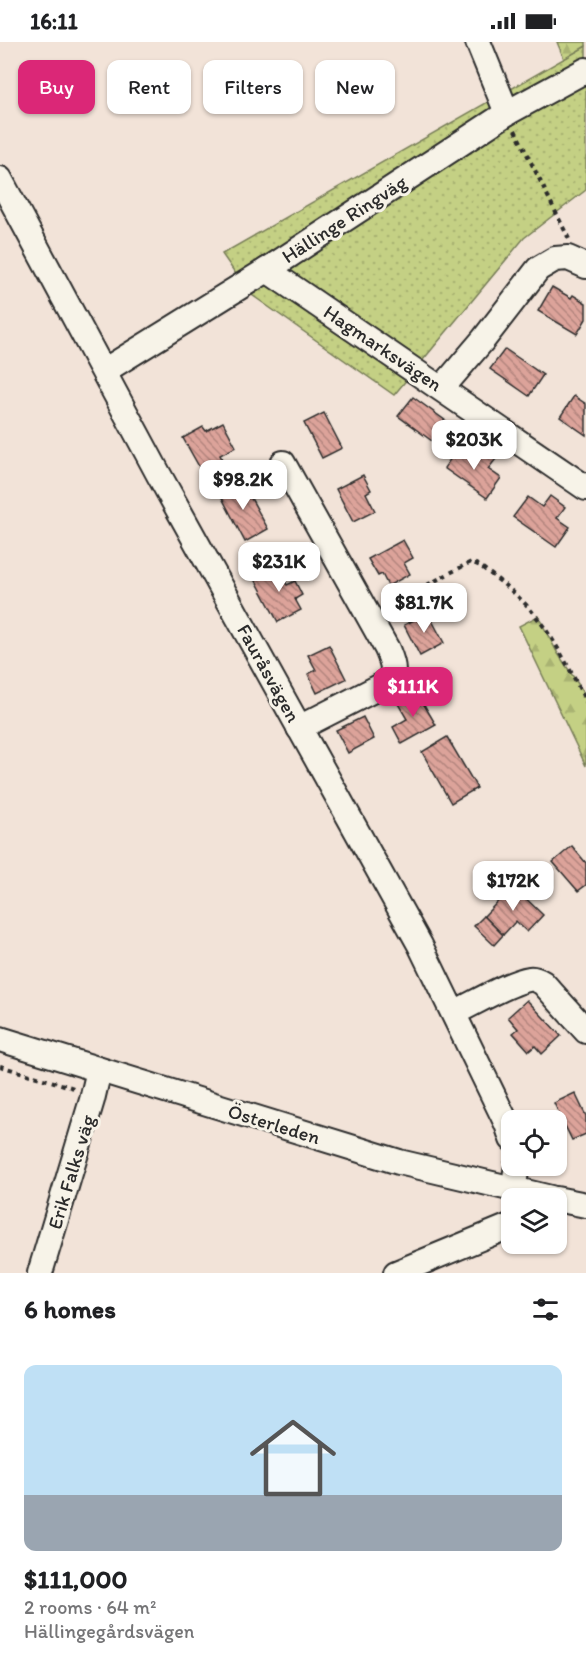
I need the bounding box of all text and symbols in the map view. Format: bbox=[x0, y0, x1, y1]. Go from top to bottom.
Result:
text: 16:11 bbox=[30, 8, 78, 35]
chip: Buy bbox=[18, 60, 95, 114]
chip: Rent bbox=[107, 60, 191, 114]
chip: Filters bbox=[203, 60, 303, 114]
chip: New bbox=[315, 60, 395, 114]
street label: Hällinge Ringväg bbox=[277, 169, 412, 268]
street label: Hagmarksvägen bbox=[319, 300, 447, 397]
pin: $203K bbox=[432, 420, 516, 471]
text: $203K bbox=[446, 427, 502, 451]
pin: $98.2K bbox=[194, 460, 292, 511]
text: $98.2K bbox=[213, 467, 273, 491]
pin: $231K bbox=[237, 542, 321, 593]
text: $231K bbox=[252, 549, 306, 573]
pin: $81.7K bbox=[375, 583, 473, 634]
text: $81.7K bbox=[395, 590, 453, 614]
street label: Fauråsvägen bbox=[232, 620, 306, 726]
pin: $111K bbox=[371, 667, 455, 718]
text: $111K bbox=[388, 674, 438, 698]
pin: $172K bbox=[471, 861, 555, 912]
text: $172K bbox=[487, 868, 539, 892]
street label: Österleden bbox=[225, 1099, 323, 1149]
map controls bbox=[501, 1110, 567, 1254]
button: locate bbox=[501, 1110, 567, 1176]
street label: Erik Falks väg bbox=[42, 1111, 100, 1232]
button: layers bbox=[501, 1188, 567, 1254]
text: 6 homes bbox=[24, 1293, 116, 1325]
icon: filters bbox=[529, 1293, 562, 1326]
icon: home bbox=[239, 1404, 347, 1512]
text: $111,000 bbox=[24, 1563, 128, 1595]
text: 2 rooms · 64 m² bbox=[24, 1595, 156, 1619]
text: Hällingegårdsvägen bbox=[24, 1619, 194, 1643]

